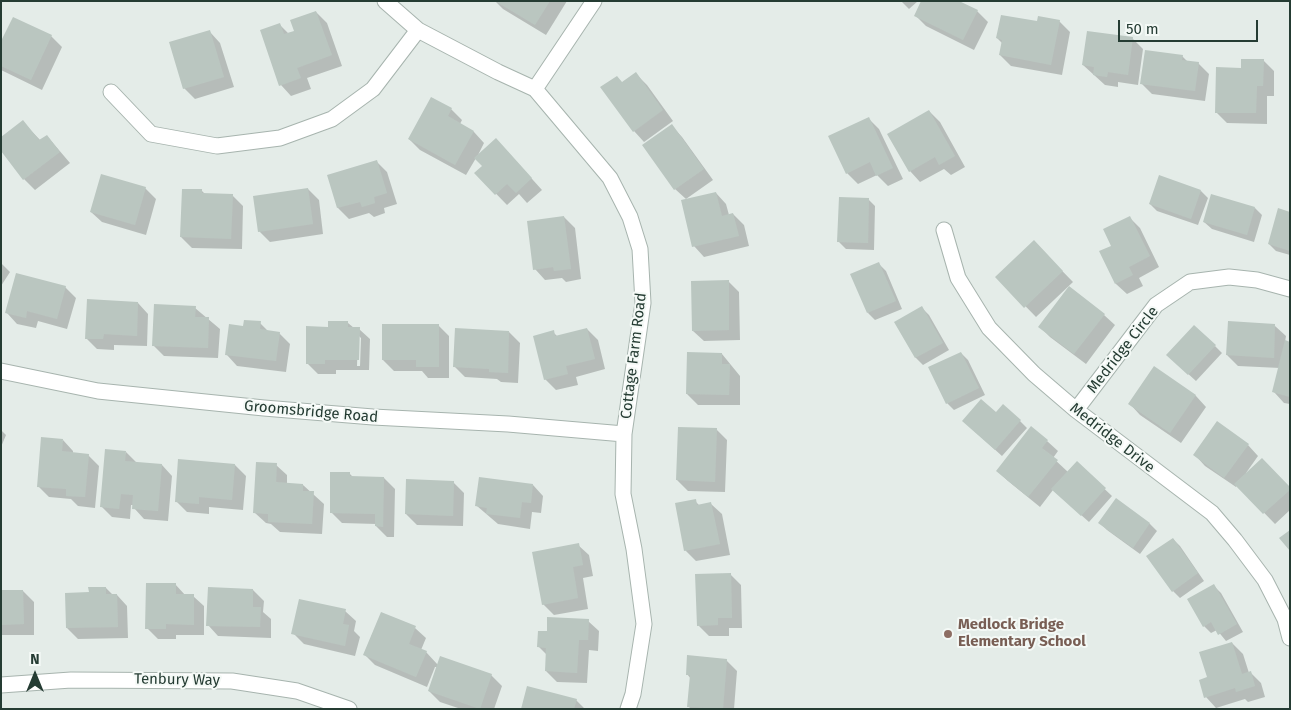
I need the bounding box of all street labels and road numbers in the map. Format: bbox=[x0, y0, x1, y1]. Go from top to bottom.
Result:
street label: Cottage Farm Road bbox=[617, 292, 651, 420]
street label: Medridge Circle bbox=[1084, 303, 1162, 397]
street label: Groomsbridge Road bbox=[243, 397, 379, 427]
street label: Medridge Drive bbox=[1066, 399, 1158, 477]
street label: Tenbury Way bbox=[134, 670, 220, 690]

